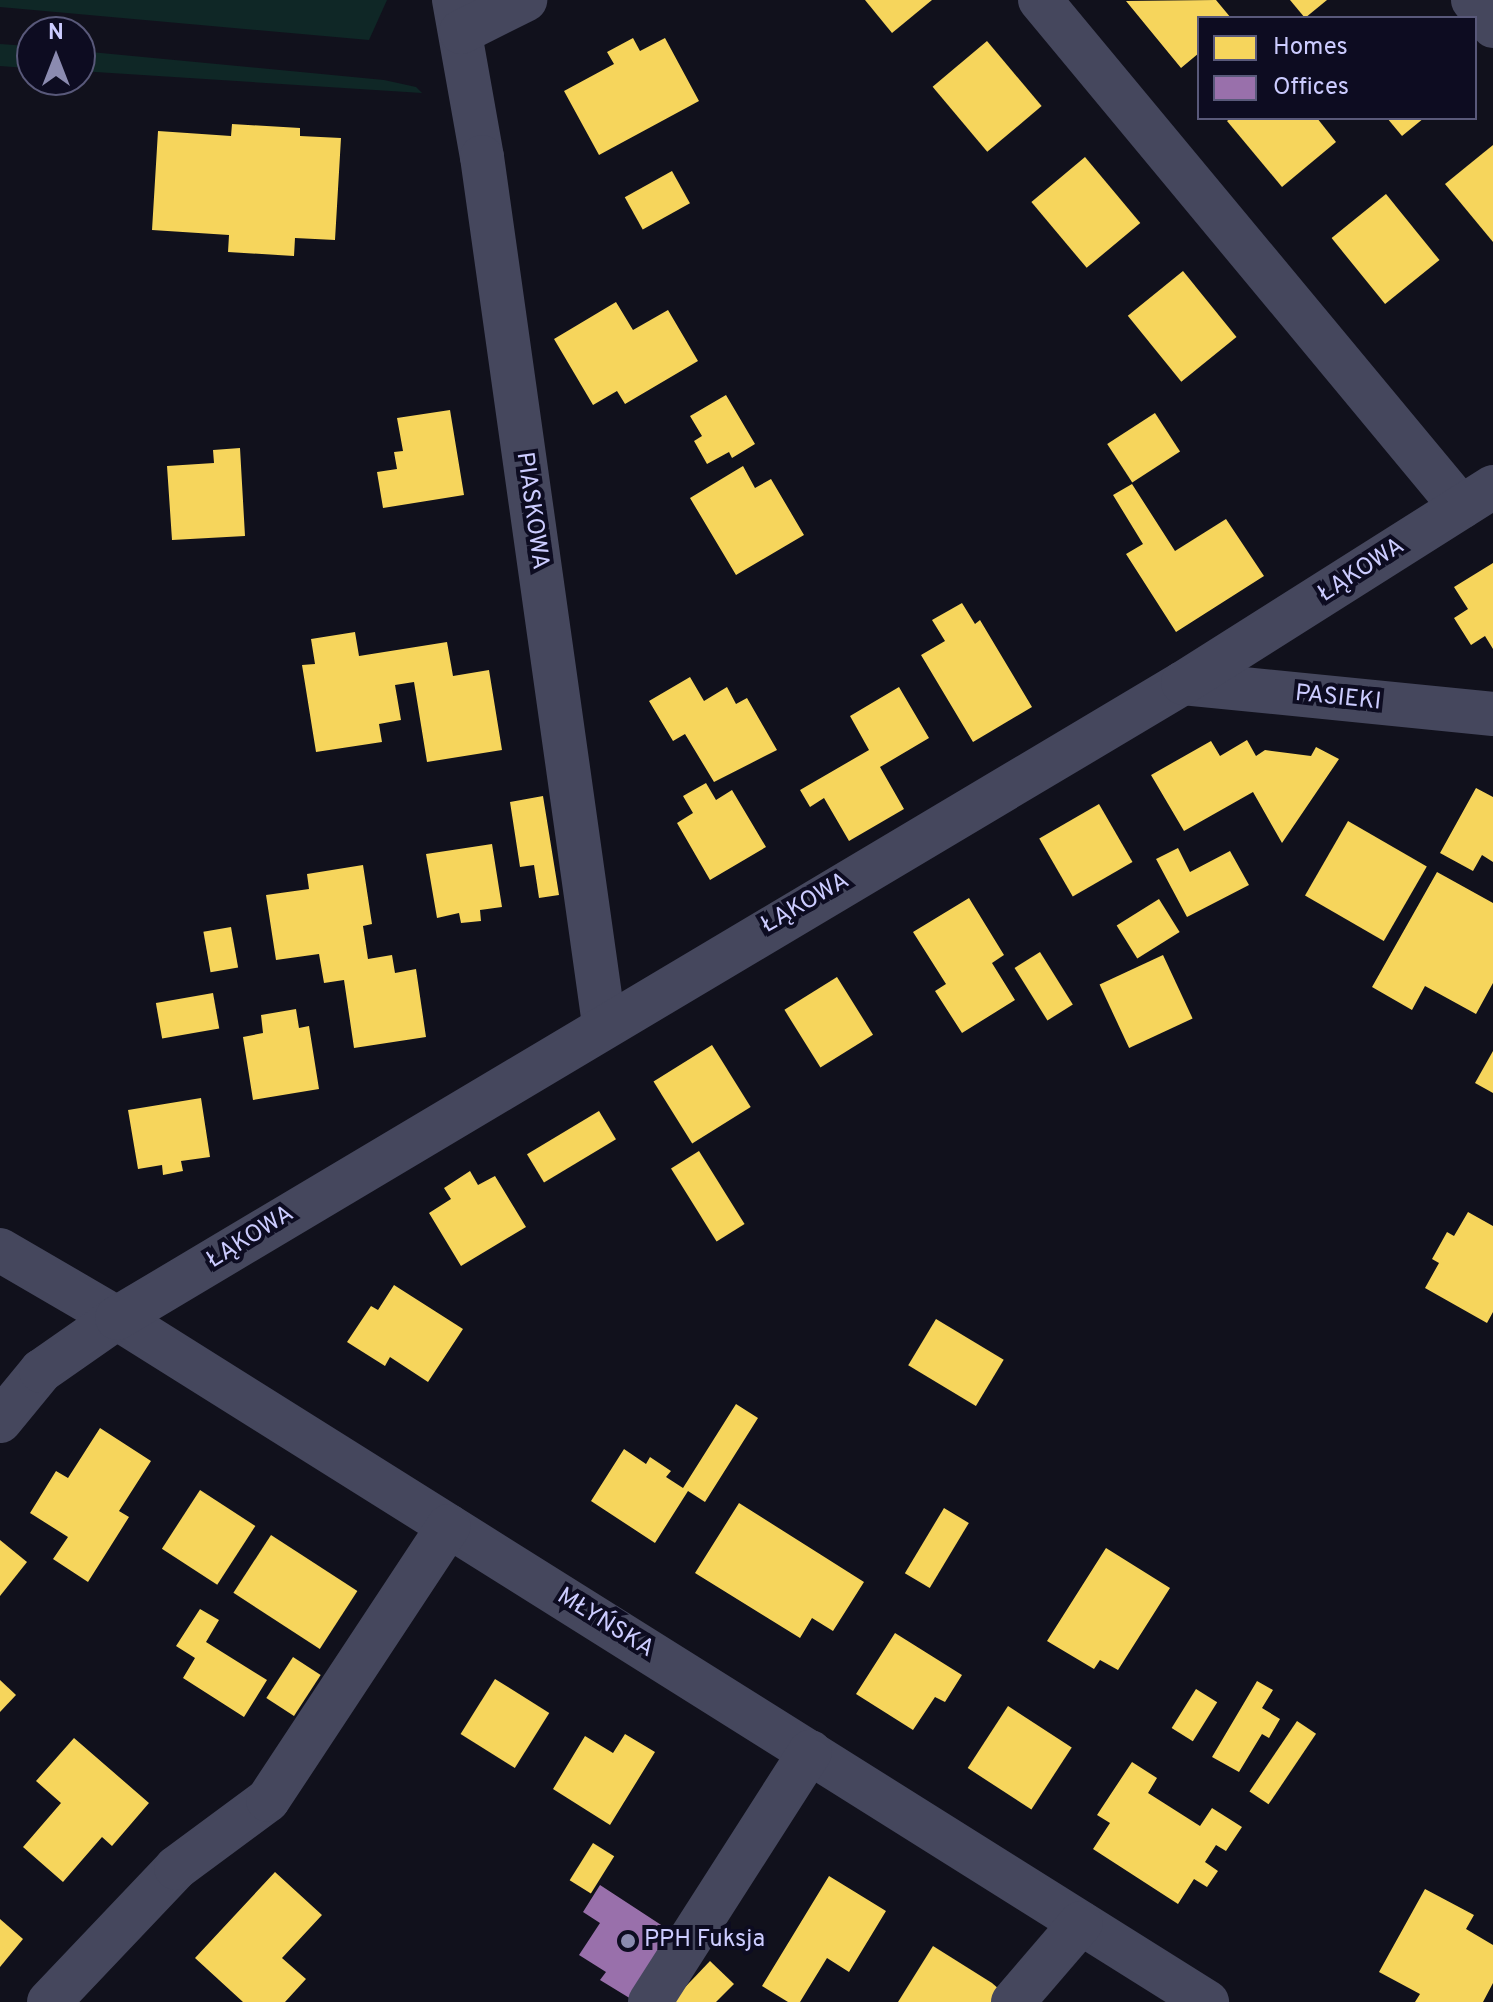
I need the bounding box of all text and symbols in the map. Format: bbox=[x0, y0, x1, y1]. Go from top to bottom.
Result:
north arrow bbox=[16, 16, 96, 96]
legend bbox=[1197, 16, 1477, 120]
text: N bbox=[48, 20, 64, 47]
text: Homes bbox=[1273, 33, 1348, 63]
text: Offices bbox=[1273, 73, 1349, 103]
street label: PIASKOWA bbox=[508, 450, 554, 572]
street label: ŁĄKOWA bbox=[1314, 533, 1410, 609]
street label: PASIEKI bbox=[1294, 680, 1382, 718]
street label: ŁĄKOWA bbox=[757, 867, 855, 941]
street label: ŁĄKOWA bbox=[202, 1200, 300, 1276]
street label: MŁYŃSKA bbox=[551, 1583, 659, 1665]
place label: PPH Fuksja bbox=[644, 1927, 765, 1955]
marker: PPH Fuksja bbox=[619, 1932, 637, 1950]

